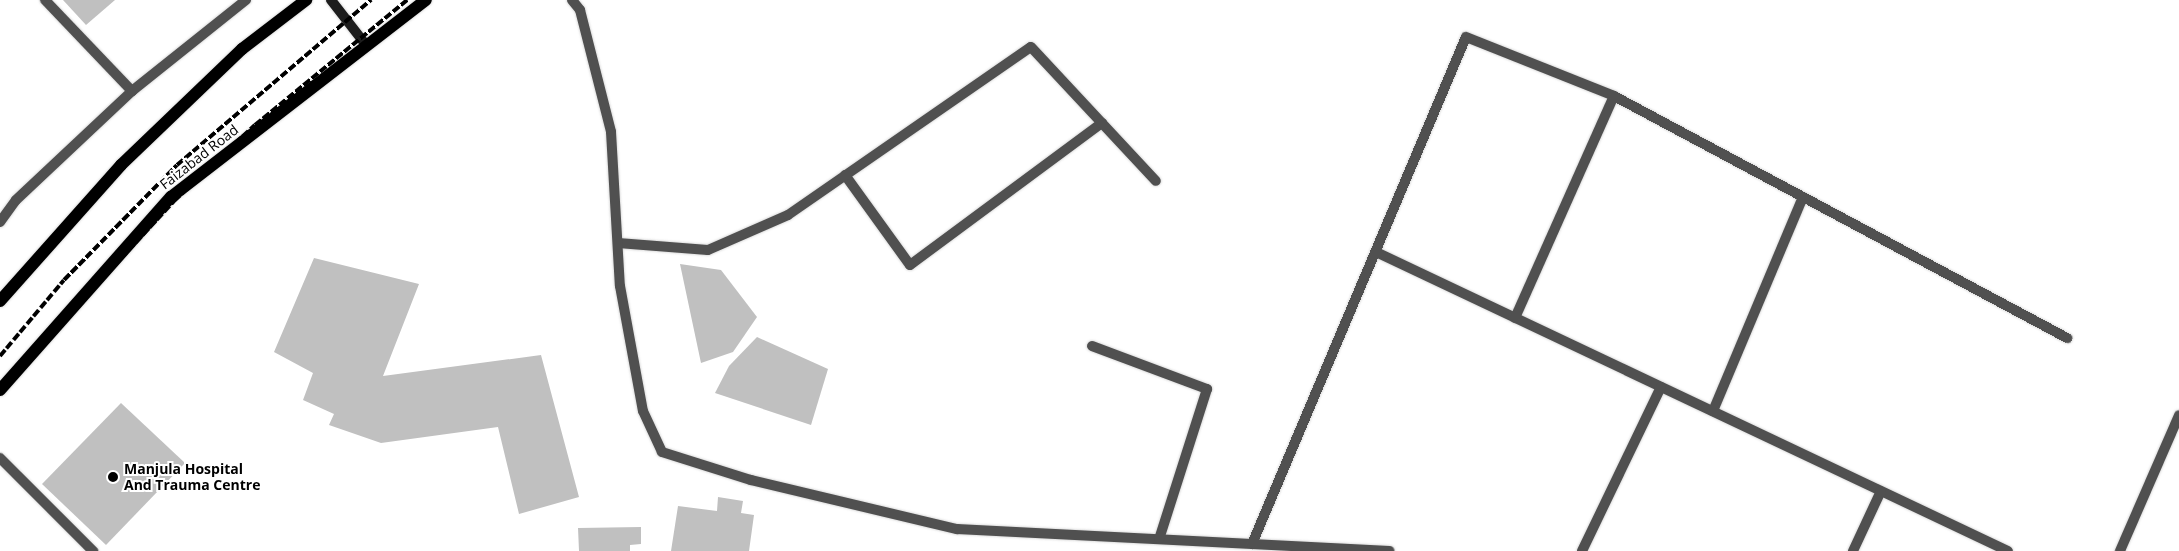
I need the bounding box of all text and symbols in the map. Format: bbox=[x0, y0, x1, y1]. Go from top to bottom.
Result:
street label: Faizabad Road bbox=[156, 121, 242, 193]
place label: Manjula Hospital And Trauma Centre bbox=[124, 461, 260, 494]
marker: Manjula Hospital And Trauma Centre bbox=[106, 470, 120, 484]

